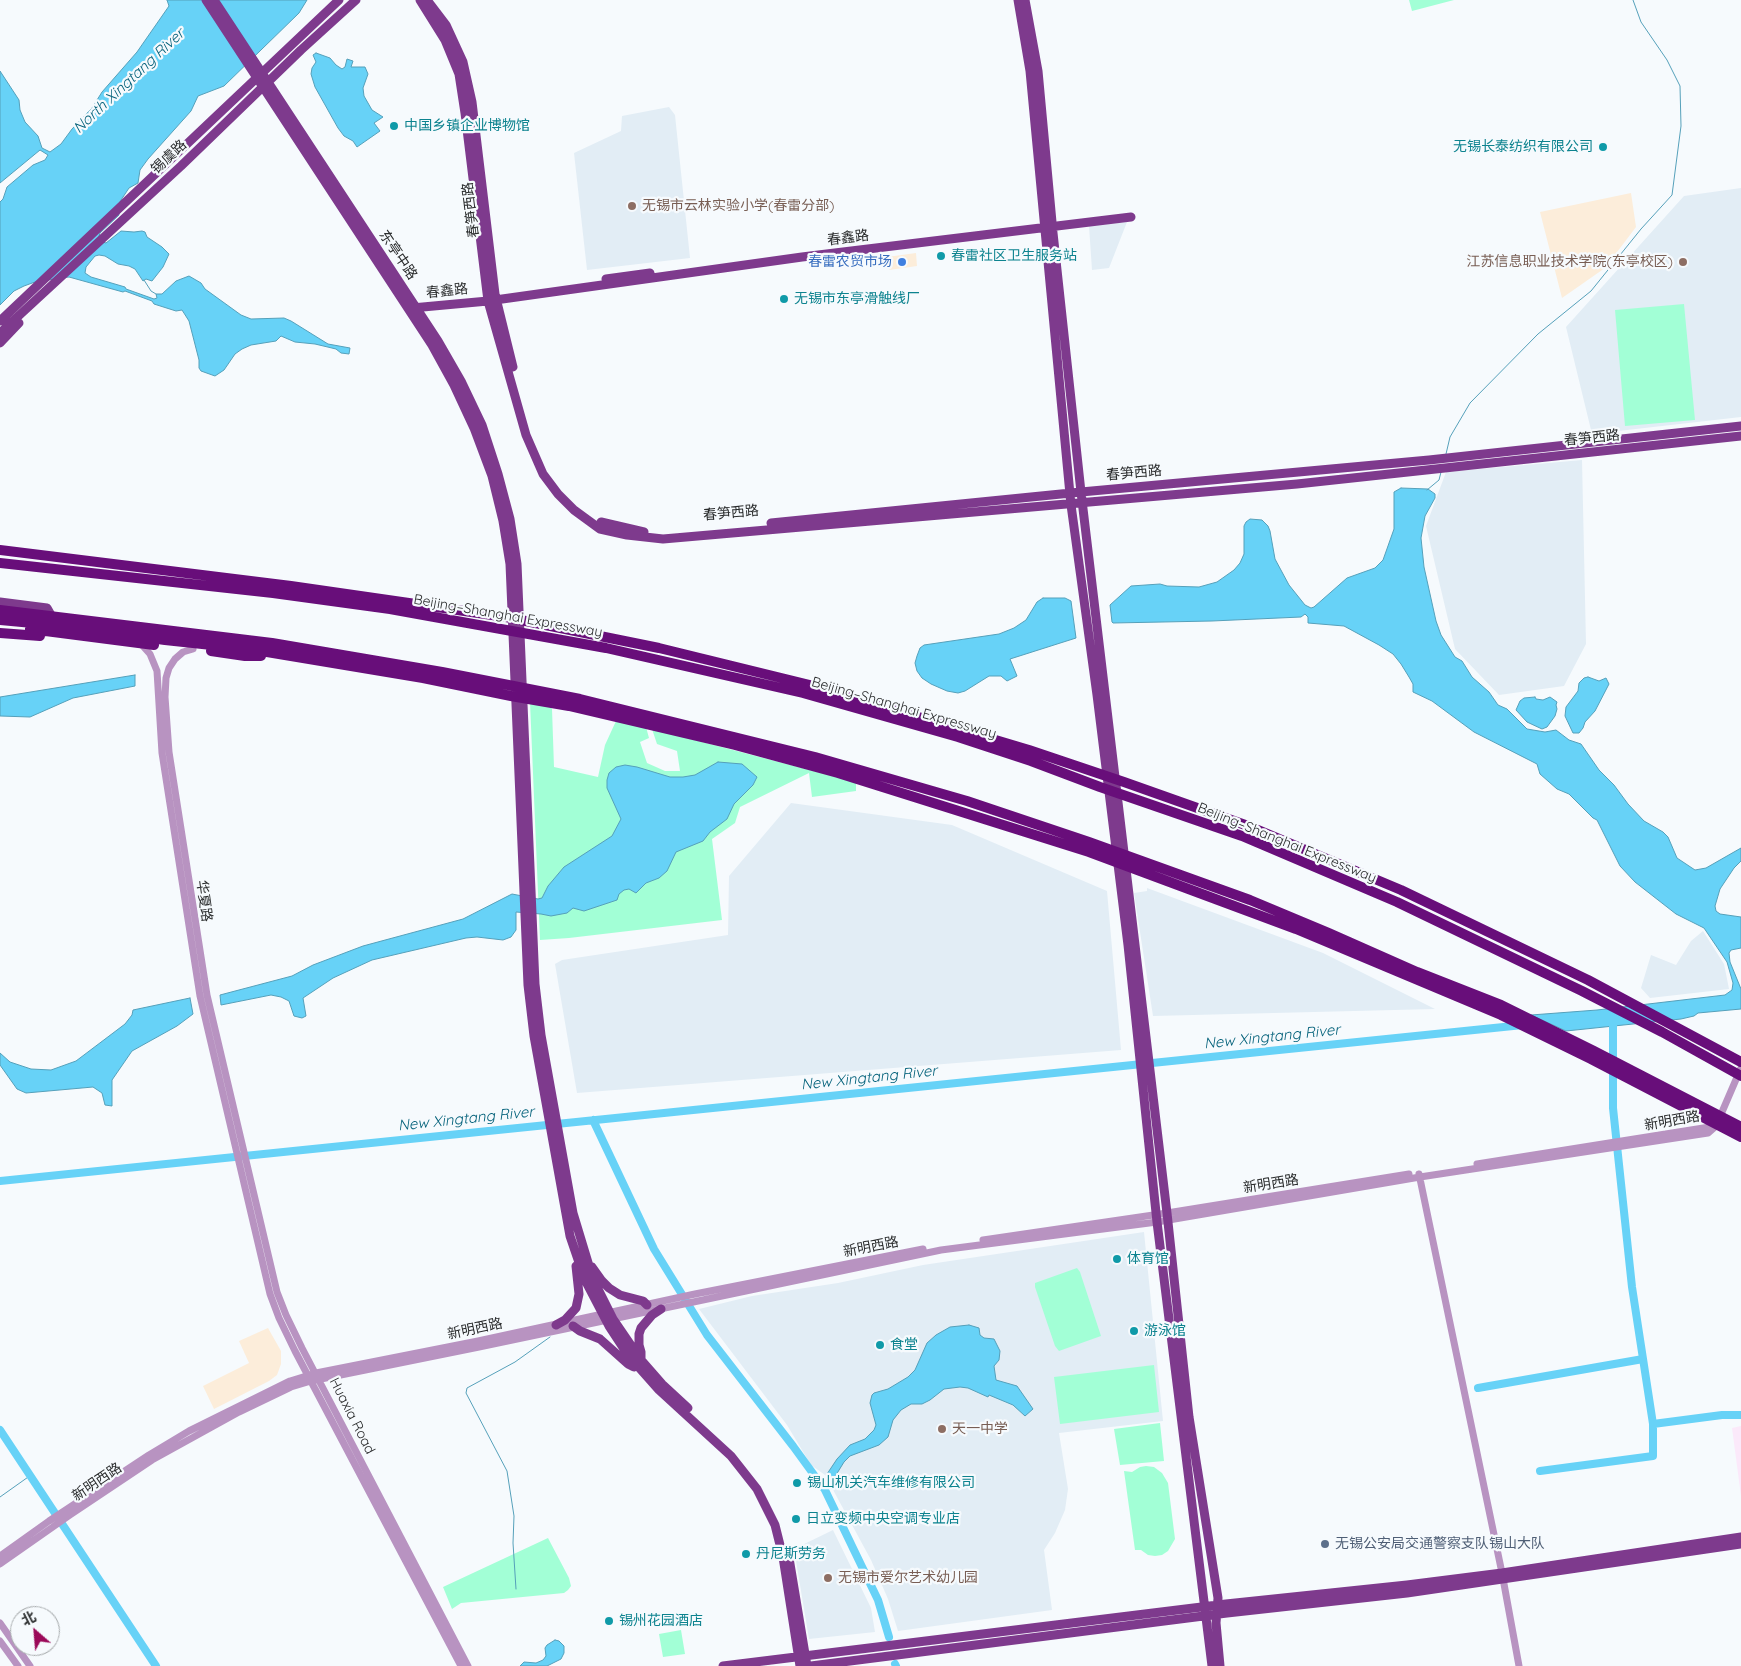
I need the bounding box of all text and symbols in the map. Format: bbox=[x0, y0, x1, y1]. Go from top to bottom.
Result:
water label: North Xingtang River bbox=[70, 25, 188, 137]
place label: 中国乡镇企业博物馆 bbox=[404, 118, 530, 134]
marker: 中国乡镇企业博物馆 bbox=[388, 120, 400, 132]
street label: 锡虞路 bbox=[148, 137, 190, 177]
place label: 无锡长泰纺织有限公司 bbox=[1453, 139, 1593, 155]
marker: 无锡长泰纺织有限公司 bbox=[1597, 141, 1609, 153]
street label: 春笋西路 bbox=[459, 181, 483, 239]
place label: 无锡市云林实验小学(春雷分部) bbox=[642, 198, 834, 214]
marker: 无锡市云林实验小学(春雷分部) bbox=[626, 200, 638, 212]
street label: 东亭中路 bbox=[375, 227, 421, 283]
street label: 春鑫路 bbox=[826, 227, 870, 249]
place label: 春雷社区卫生服务站 bbox=[951, 248, 1077, 264]
marker: 春雷社区卫生服务站 bbox=[935, 250, 947, 262]
place label: 春雷农贸市场 bbox=[808, 254, 892, 270]
place label: 江苏信息职业技术学院(东亭校区) bbox=[1467, 254, 1673, 270]
marker: 春雷农贸市场 bbox=[896, 256, 908, 268]
marker: 江苏信息职业技术学院(东亭校区) bbox=[1677, 256, 1689, 268]
street label: 春鑫路 bbox=[425, 280, 469, 302]
place label: 无锡市东亭滑触线厂 bbox=[794, 291, 920, 307]
marker: 无锡市东亭滑触线厂 bbox=[778, 293, 790, 305]
street label: 春笋西路 bbox=[1563, 427, 1621, 449]
street label: 春笋西路 bbox=[1105, 462, 1163, 484]
street label: 春笋西路 bbox=[702, 502, 760, 524]
street label: Beijing–Shanghai Expressway bbox=[412, 591, 604, 641]
street label: Beijing–Shanghai Expressway bbox=[810, 674, 998, 742]
street label: Beijing–Shanghai Expressway bbox=[1195, 799, 1379, 887]
street label: 华夏路 bbox=[193, 879, 215, 923]
water label: New Xingtang River bbox=[1203, 1021, 1341, 1053]
water label: New Xingtang River bbox=[800, 1062, 938, 1094]
water label: New Xingtang River bbox=[397, 1103, 535, 1135]
street label: 新明西路 bbox=[1643, 1108, 1701, 1134]
street label: 新明西路 bbox=[1242, 1171, 1300, 1197]
street label: 新明西路 bbox=[842, 1233, 900, 1261]
place label: 体育馆 bbox=[1127, 1251, 1169, 1267]
marker: 体育馆 bbox=[1111, 1253, 1123, 1265]
street label: 新明西路 bbox=[446, 1315, 504, 1343]
place label: 游泳馆 bbox=[1144, 1323, 1186, 1339]
marker: 游泳馆 bbox=[1128, 1325, 1140, 1337]
place label: 食堂 bbox=[890, 1337, 918, 1353]
marker: 食堂 bbox=[874, 1339, 886, 1351]
street label: Huaxia Road bbox=[326, 1375, 378, 1457]
place label: 天一中学 bbox=[952, 1421, 1008, 1437]
marker: 天一中学 bbox=[936, 1423, 948, 1435]
street label: 新明西路 bbox=[69, 1459, 125, 1505]
place label: 锡山机关汽车维修有限公司 bbox=[807, 1475, 975, 1491]
marker: 锡山机关汽车维修有限公司 bbox=[791, 1477, 803, 1489]
place label: 日立变频中央空调专业店 bbox=[806, 1511, 960, 1527]
marker: 日立变频中央空调专业店 bbox=[790, 1513, 802, 1525]
place label: 无锡公安局交通警察支队锡山大队 bbox=[1335, 1536, 1545, 1552]
marker: 无锡公安局交通警察支队锡山大队 bbox=[1319, 1538, 1331, 1550]
place label: 丹尼斯劳务 bbox=[756, 1546, 826, 1562]
marker: 丹尼斯劳务 bbox=[740, 1548, 752, 1560]
place label: 无锡市爱尔艺术幼儿园 bbox=[838, 1570, 978, 1586]
marker: 无锡市爱尔艺术幼儿园 bbox=[822, 1572, 834, 1584]
north arrow bbox=[10, 1606, 60, 1656]
text: 北 bbox=[18, 1607, 39, 1630]
place label: 锡州花园酒店 bbox=[619, 1613, 703, 1629]
marker: 锡州花园酒店 bbox=[603, 1615, 615, 1627]

